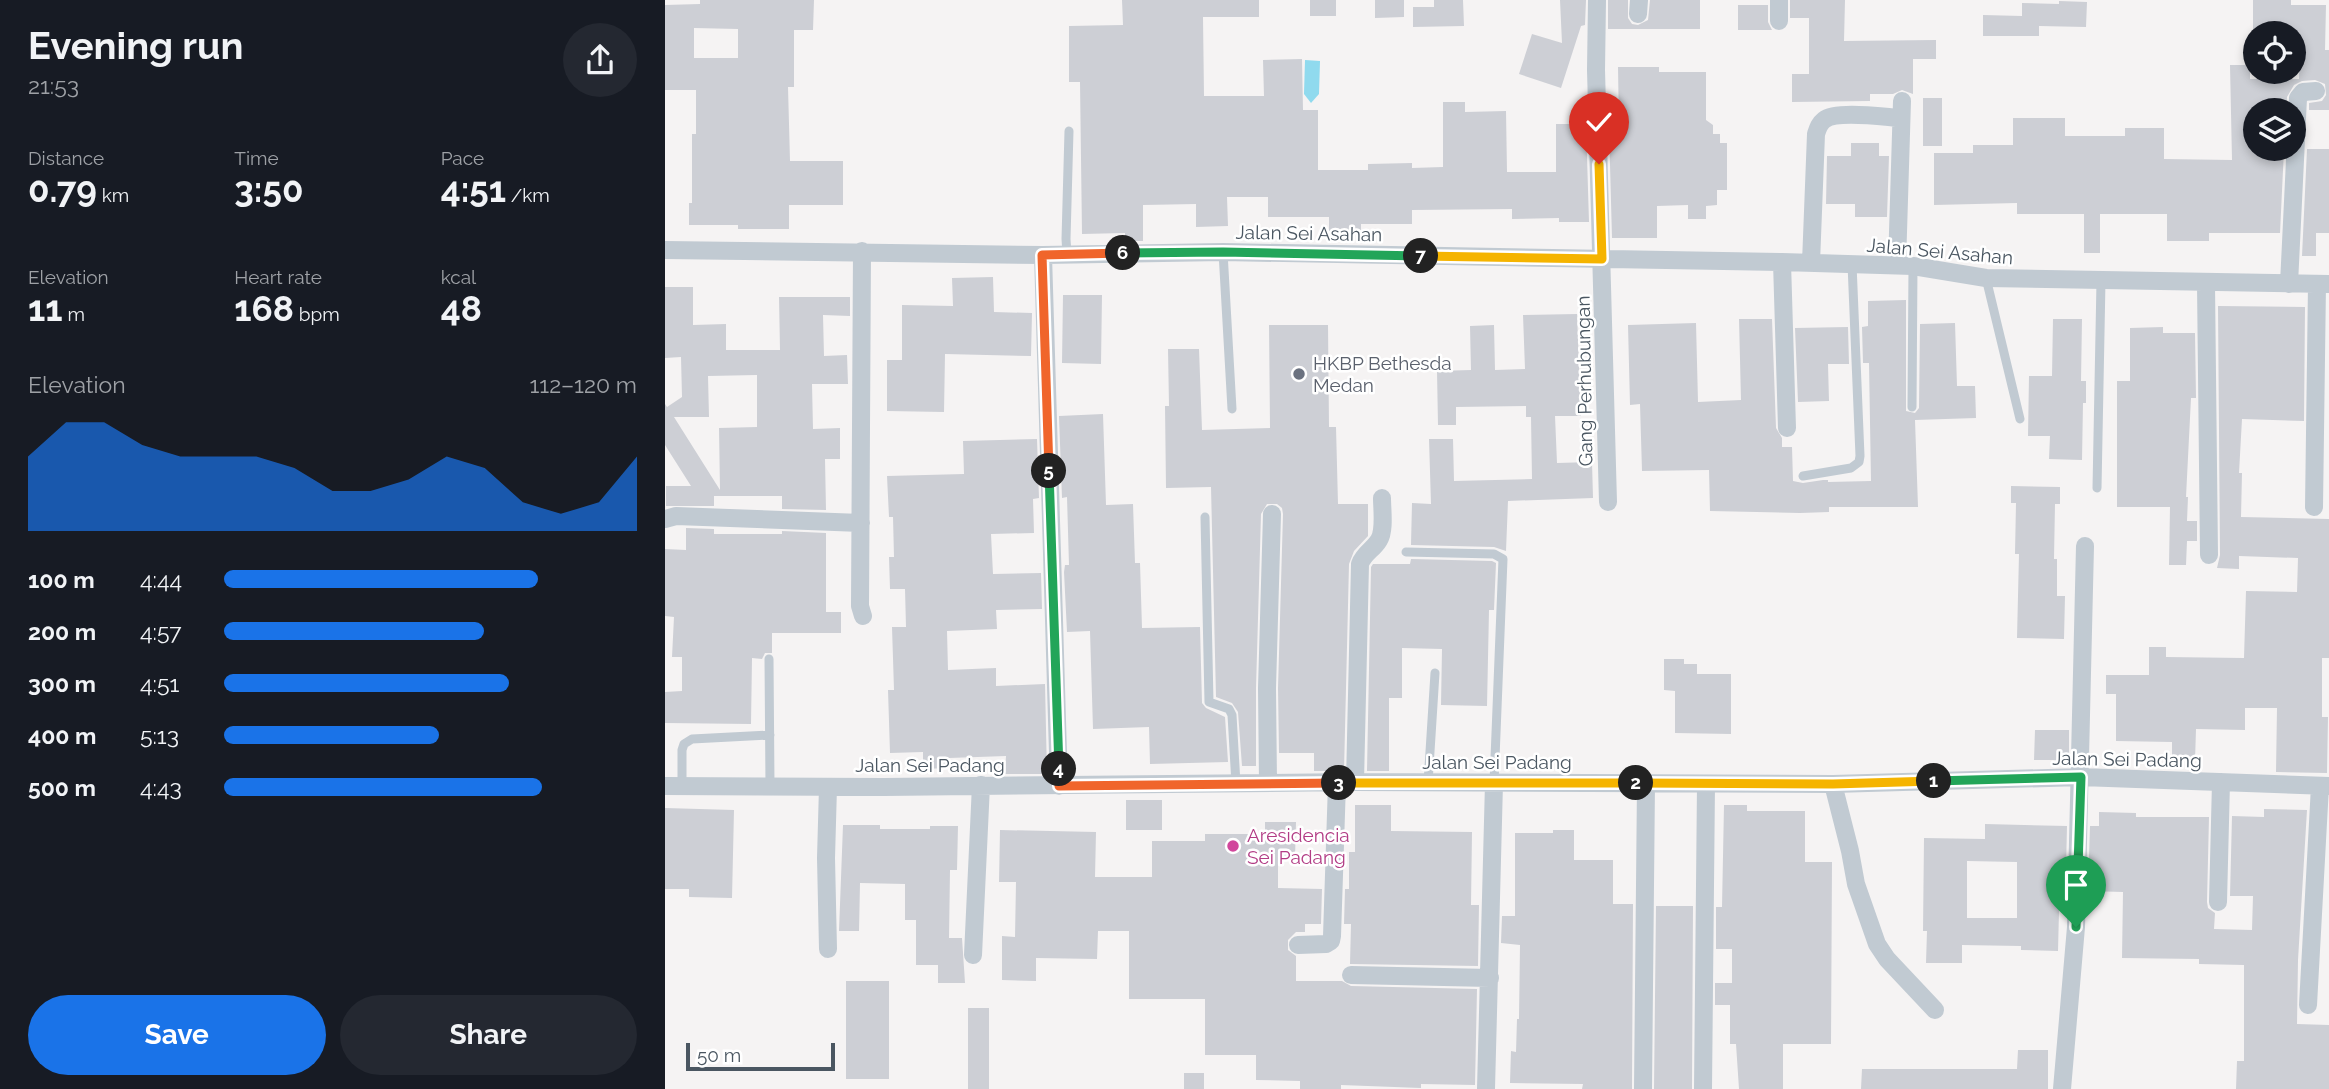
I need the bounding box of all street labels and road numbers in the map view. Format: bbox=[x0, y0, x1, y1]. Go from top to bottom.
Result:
street label: Jalan Sei Asahan bbox=[1236, 221, 1382, 245]
street label: Jalan Sei Asahan bbox=[1866, 234, 2014, 268]
street label: Gang Perhubungan bbox=[1572, 295, 1596, 467]
street label: Jalan Sei Padang bbox=[2052, 747, 2202, 771]
street label: Jalan Sei Padang bbox=[1422, 751, 1572, 773]
street label: Jalan Sei Padang bbox=[855, 754, 1005, 776]

